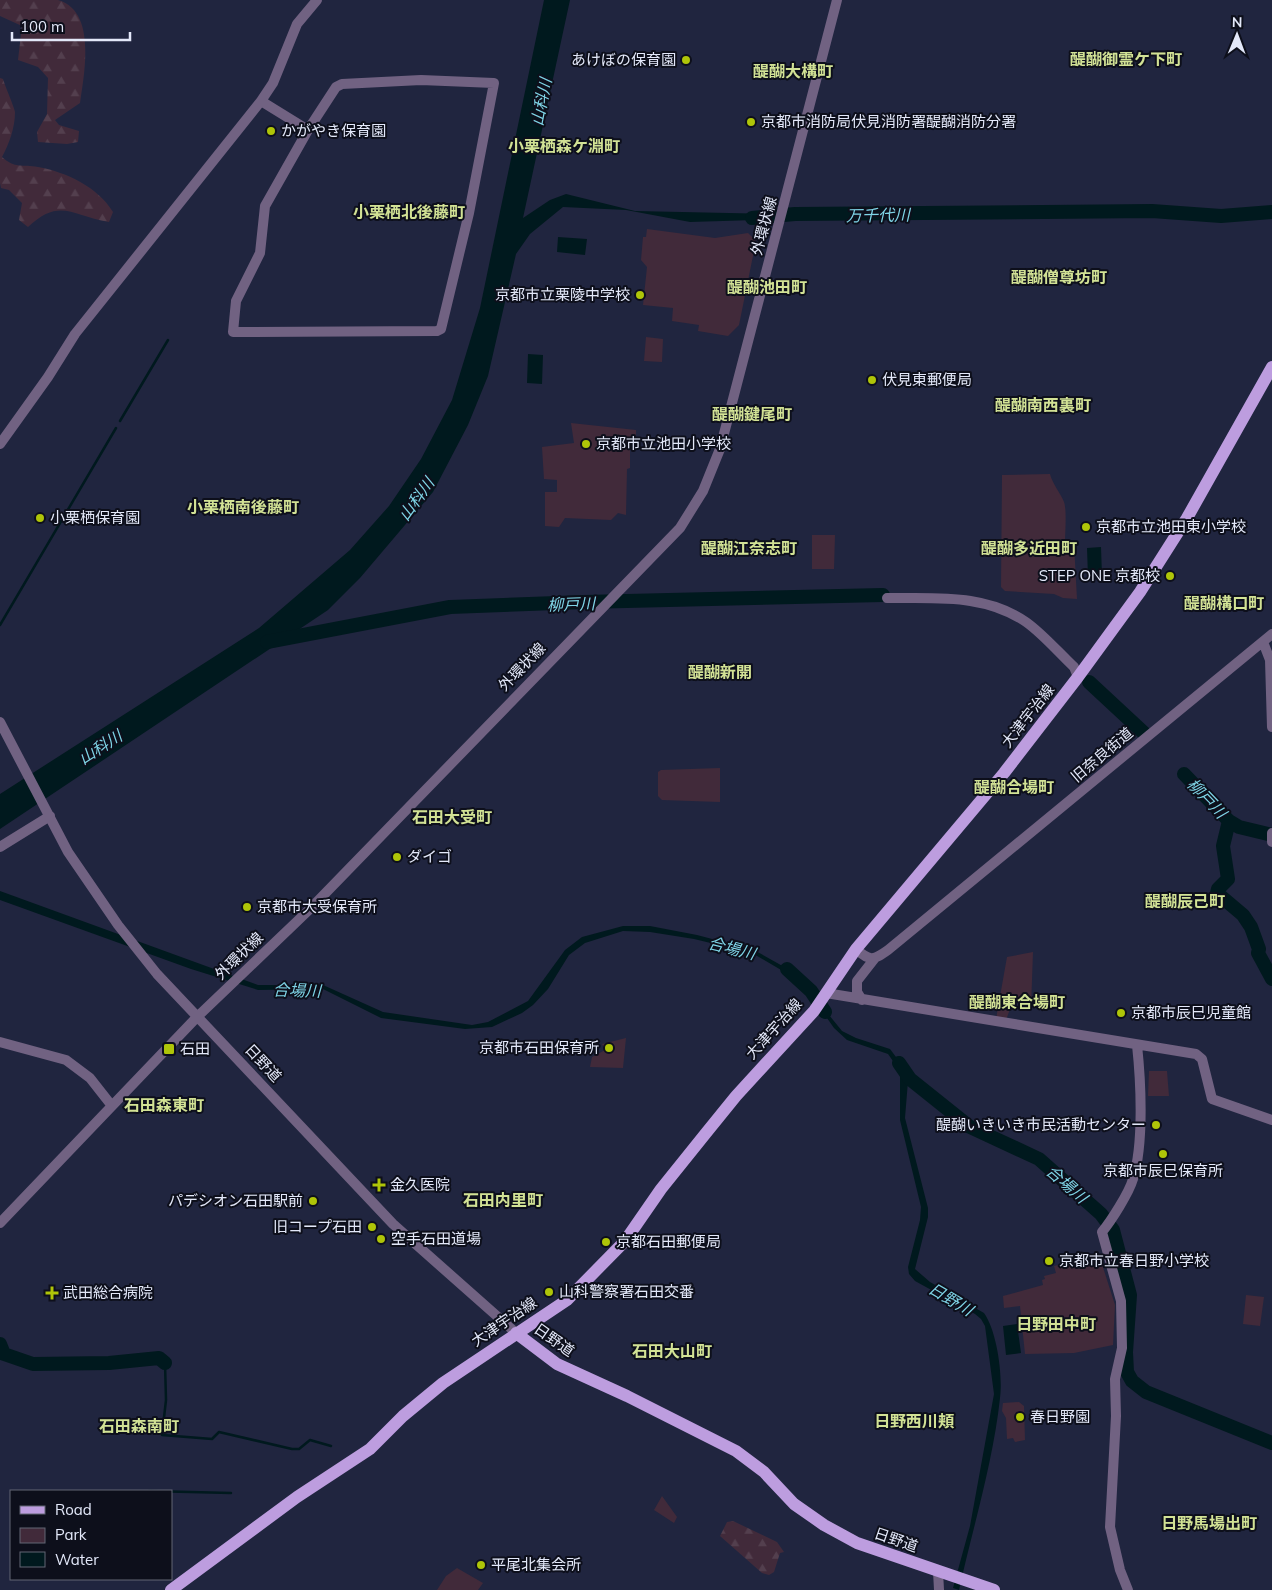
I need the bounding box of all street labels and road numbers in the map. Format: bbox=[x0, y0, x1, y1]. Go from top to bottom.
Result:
street label: 外環状線 bbox=[747, 194, 780, 257]
street label: 外環状線 bbox=[494, 638, 549, 695]
street label: 大津宇治線 bbox=[997, 680, 1058, 751]
street label: 旧奈良街道 bbox=[1067, 723, 1137, 786]
street label: 外環状線 bbox=[210, 928, 267, 983]
street label: 大津宇治線 bbox=[741, 994, 806, 1063]
street label: 日野道 bbox=[241, 1040, 286, 1086]
street label: 大津宇治線 bbox=[467, 1293, 540, 1350]
street label: 日野道 bbox=[530, 1319, 578, 1360]
street label: 日野道 bbox=[872, 1523, 921, 1556]

